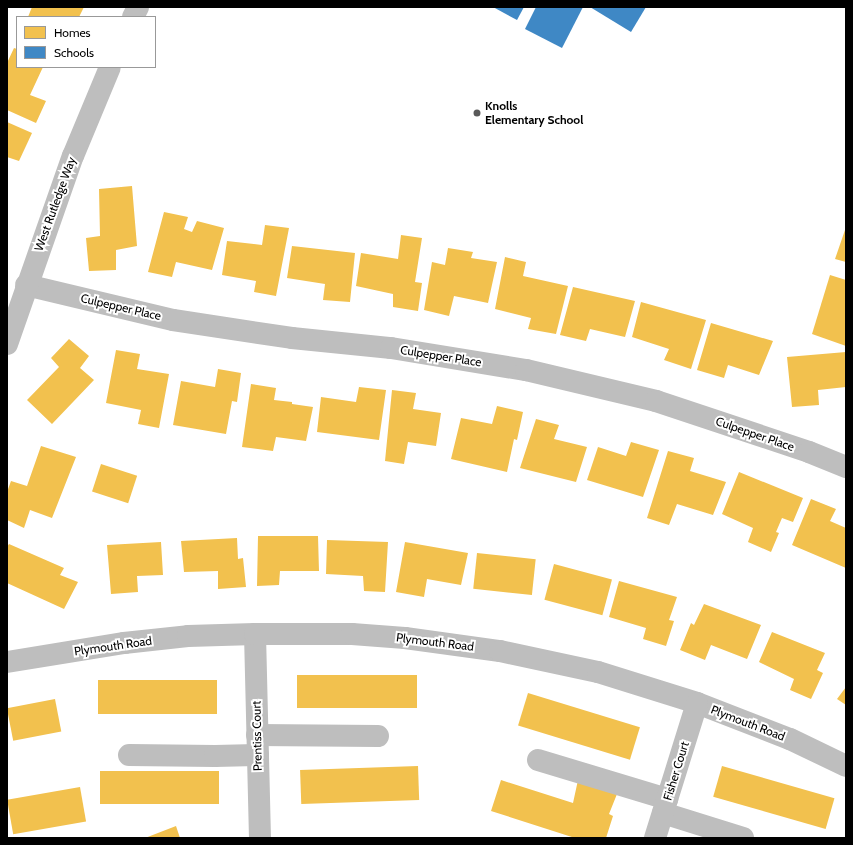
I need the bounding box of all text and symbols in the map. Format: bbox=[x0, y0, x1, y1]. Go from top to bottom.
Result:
legend bbox=[16, 16, 156, 68]
text: Homes bbox=[54, 25, 91, 40]
text: Schools bbox=[54, 45, 94, 60]
place label: Knolls Elementary School bbox=[485, 99, 583, 127]
marker: Knolls Elementary School bbox=[472, 108, 482, 118]
street label: West Rutledge Way bbox=[31, 155, 79, 253]
street label: Culpepper Place bbox=[79, 291, 163, 323]
street label: Culpepper Place bbox=[399, 342, 483, 370]
street label: Culpepper Place bbox=[714, 414, 796, 454]
street label: Plymouth Road bbox=[395, 630, 475, 654]
street label: Plymouth Road bbox=[73, 633, 153, 659]
street label: Prentiss Court bbox=[249, 701, 265, 771]
street label: Plymouth Road bbox=[709, 702, 787, 744]
street label: Fisher Court bbox=[660, 740, 692, 802]

